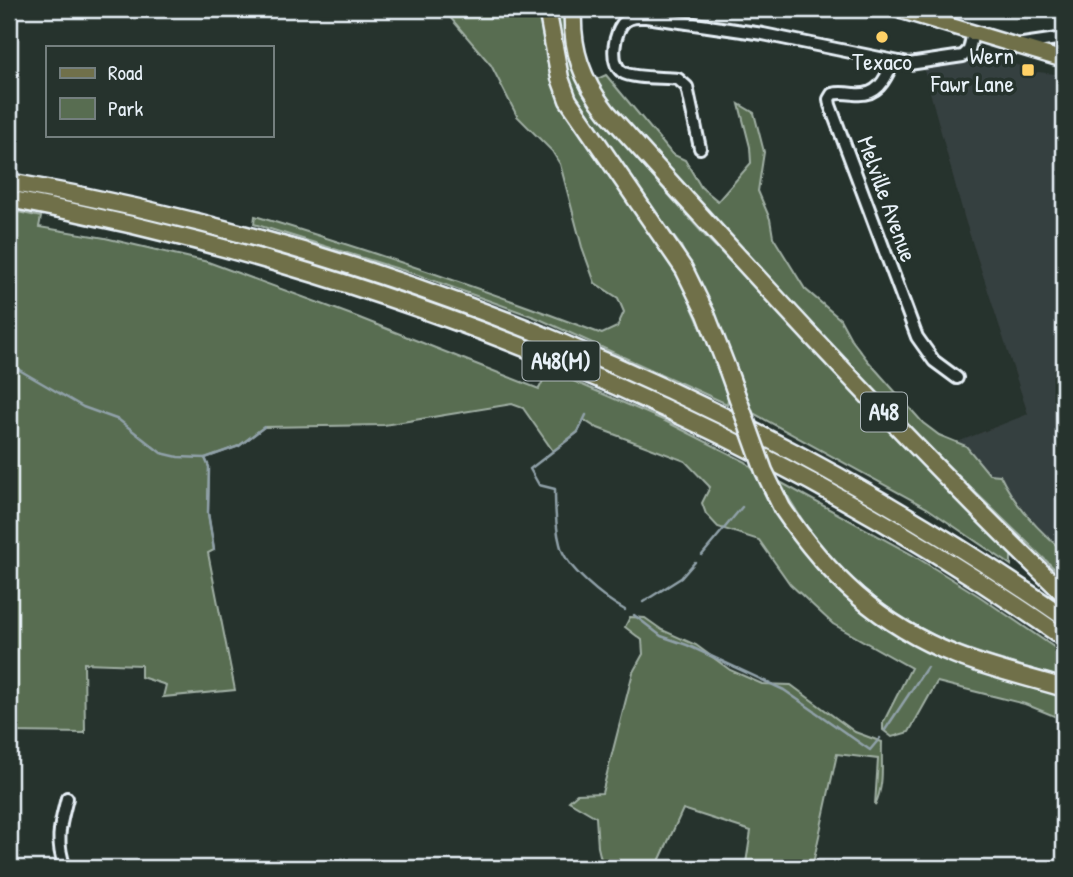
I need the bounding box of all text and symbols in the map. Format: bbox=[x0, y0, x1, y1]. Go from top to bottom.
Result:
marker: Texaco bbox=[874, 29, 890, 45]
place label: Wern Fawr Lane bbox=[930, 39, 1014, 99]
place label: Texaco bbox=[852, 45, 912, 77]
legend bbox=[46, 46, 273, 136]
text: Road bbox=[108, 58, 142, 87]
marker: Wern Fawr Lane bbox=[1020, 62, 1036, 78]
text: Park bbox=[108, 94, 143, 123]
street label: Melville Avenue bbox=[850, 131, 926, 266]
road number: A48(M) bbox=[522, 342, 600, 380]
road number: A48 bbox=[861, 392, 907, 432]

